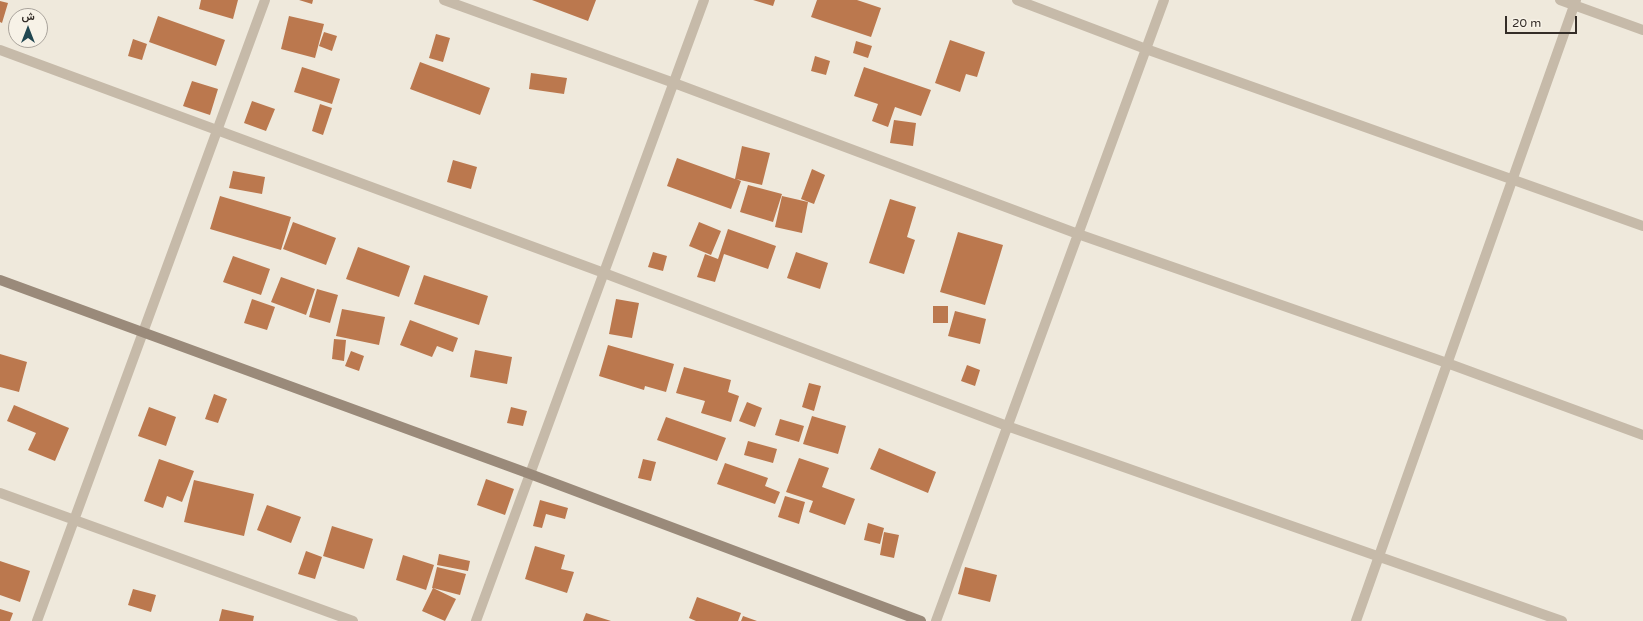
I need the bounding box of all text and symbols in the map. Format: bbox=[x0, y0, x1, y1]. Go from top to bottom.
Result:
north arrow bbox=[8, 8, 48, 48]
scale bar bbox=[1507, 8, 1579, 34]
text: ش bbox=[21, 10, 35, 23]
text: 20 m bbox=[1512, 16, 1541, 30]

